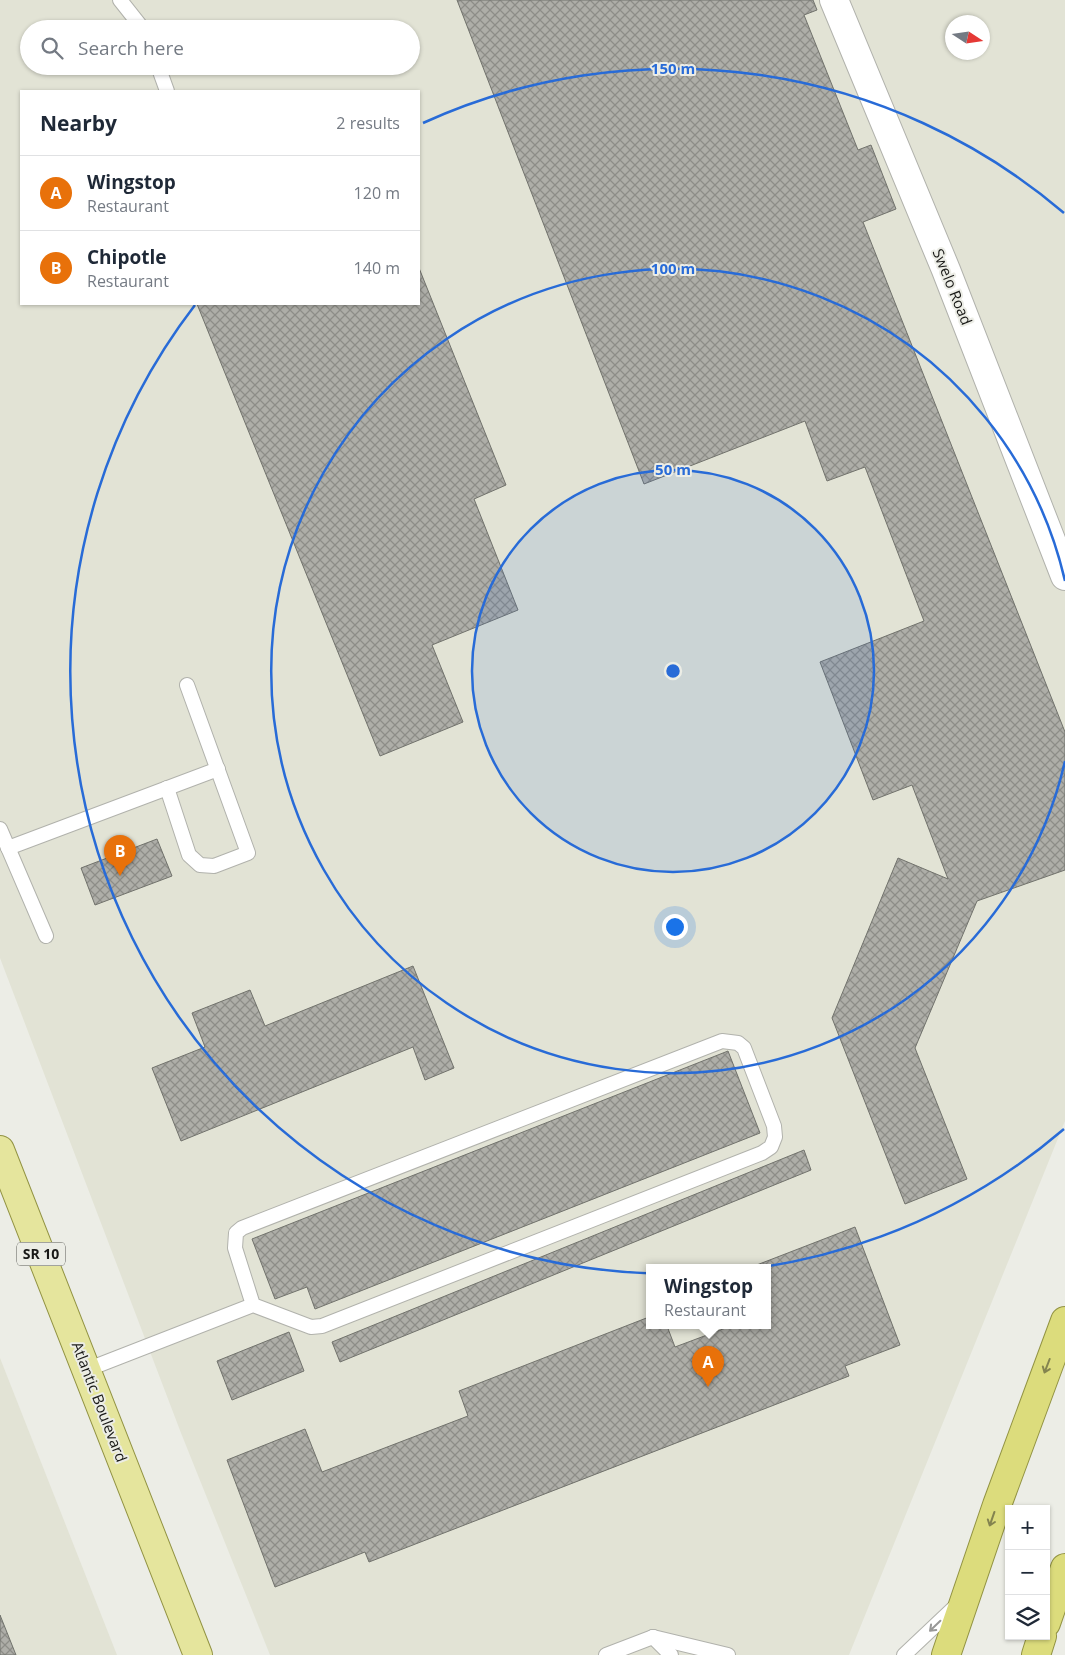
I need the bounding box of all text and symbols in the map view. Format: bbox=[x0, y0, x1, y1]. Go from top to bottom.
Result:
north arrow bbox=[945, 15, 990, 60]
search box bbox=[20, 20, 420, 75]
icon: search bbox=[38, 34, 66, 62]
text: Search here bbox=[78, 35, 184, 61]
text: 150 m bbox=[651, 58, 695, 78]
text: Nearby bbox=[40, 109, 117, 137]
text: 2 results bbox=[336, 112, 400, 134]
text: Wingstop bbox=[87, 169, 176, 195]
text: A bbox=[50, 182, 62, 204]
text: 120 m bbox=[354, 182, 400, 204]
text: Restaurant bbox=[87, 195, 169, 217]
text: Chipotle bbox=[87, 244, 166, 270]
street label: Swelo Road bbox=[929, 245, 977, 328]
text: B bbox=[51, 257, 61, 279]
text: 140 m bbox=[354, 257, 400, 279]
text: 100 m bbox=[651, 258, 695, 278]
text: Restaurant bbox=[87, 270, 169, 292]
text: 50 m bbox=[655, 459, 691, 479]
centre of rings bbox=[664, 662, 682, 680]
pin: B bbox=[104, 835, 136, 876]
your location bbox=[662, 914, 688, 940]
road number: SR 10 bbox=[17, 1242, 65, 1266]
popup bbox=[646, 1264, 771, 1329]
text: Wingstop bbox=[664, 1273, 753, 1299]
text: Restaurant bbox=[664, 1299, 746, 1321]
street label: Atlantic Boulevard bbox=[68, 1338, 132, 1465]
pin: A bbox=[692, 1346, 724, 1387]
one-way arrow bbox=[1042, 1358, 1051, 1374]
map controls bbox=[1005, 1505, 1050, 1640]
button: + bbox=[1005, 1505, 1050, 1550]
one-way arrow bbox=[987, 1511, 996, 1526]
button: − bbox=[1005, 1550, 1050, 1595]
button: layers bbox=[1005, 1595, 1050, 1640]
one-way arrow bbox=[929, 1620, 941, 1632]

